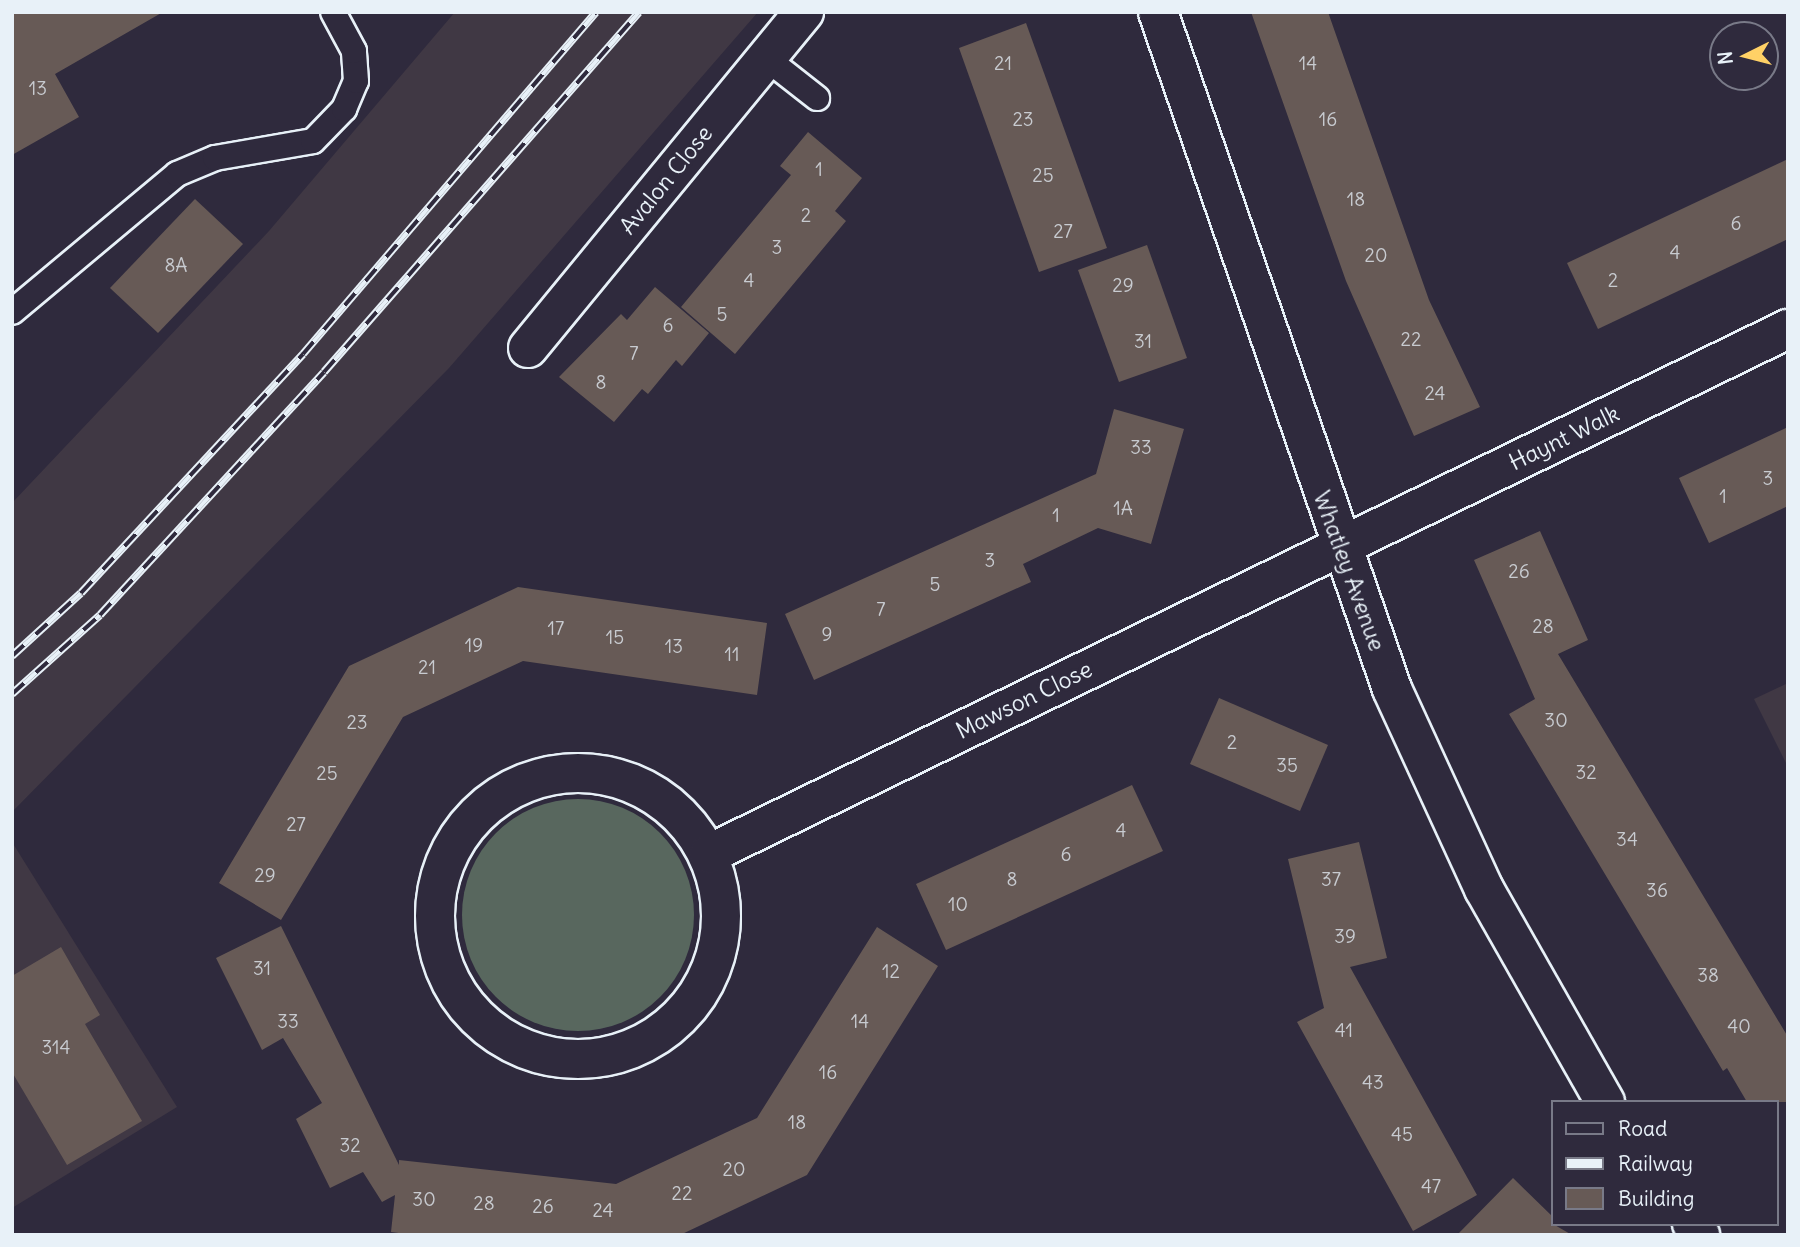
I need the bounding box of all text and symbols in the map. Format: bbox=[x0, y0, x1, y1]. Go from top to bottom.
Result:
north arrow bbox=[1709, 21, 1779, 91]
text: N bbox=[1712, 50, 1738, 66]
house number: 21 bbox=[994, 53, 1012, 75]
house number: 14 bbox=[1299, 53, 1317, 75]
house number: 13 bbox=[29, 78, 47, 100]
house number: 23 bbox=[1012, 109, 1034, 131]
house number: 16 bbox=[1319, 109, 1337, 131]
street label: Avalon Close bbox=[614, 120, 718, 240]
house number: 1 bbox=[815, 159, 823, 181]
house number: 25 bbox=[1032, 165, 1054, 187]
house number: 18 bbox=[1347, 189, 1365, 211]
house number: 2 bbox=[801, 205, 811, 227]
house number: 6 bbox=[1731, 213, 1741, 235]
house number: 27 bbox=[1053, 221, 1073, 243]
house number: 3 bbox=[772, 237, 782, 259]
house number: 4 bbox=[1670, 242, 1680, 264]
house number: 20 bbox=[1365, 245, 1387, 267]
house number: 8A bbox=[164, 255, 188, 277]
house number: 4 bbox=[744, 270, 754, 292]
house number: 2 bbox=[1608, 270, 1618, 292]
house number: 29 bbox=[1112, 275, 1134, 297]
house number: 5 bbox=[717, 304, 727, 326]
house number: 6 bbox=[663, 315, 673, 337]
house number: 22 bbox=[1401, 329, 1421, 351]
house number: 31 bbox=[1134, 331, 1152, 353]
house number: 7 bbox=[629, 343, 639, 365]
house number: 8 bbox=[596, 372, 606, 394]
house number: 24 bbox=[1424, 383, 1446, 405]
street label: Haynt Walk bbox=[1504, 399, 1624, 477]
house number: 33 bbox=[1130, 437, 1152, 459]
house number: 3 bbox=[1763, 468, 1773, 490]
house number: 1 bbox=[1719, 486, 1727, 508]
street label: Whatley Avenue bbox=[1307, 487, 1391, 655]
house number: 1A bbox=[1113, 498, 1133, 520]
house number: 1 bbox=[1052, 505, 1060, 527]
house number: 3 bbox=[985, 550, 995, 572]
house number: 26 bbox=[1508, 561, 1530, 583]
house number: 5 bbox=[930, 574, 940, 596]
house number: 7 bbox=[876, 599, 886, 621]
house number: 28 bbox=[1532, 616, 1554, 638]
house number: 17 bbox=[548, 618, 564, 640]
house number: 9 bbox=[822, 624, 832, 646]
house number: 15 bbox=[606, 627, 624, 649]
house number: 19 bbox=[465, 635, 483, 657]
house number: 13 bbox=[665, 636, 683, 658]
house number: 11 bbox=[724, 644, 740, 666]
street label: Mawson Close bbox=[951, 655, 1097, 745]
house number: 21 bbox=[418, 657, 436, 679]
house number: 30 bbox=[1544, 710, 1568, 732]
house number: 23 bbox=[346, 712, 368, 734]
house number: 2 bbox=[1227, 732, 1237, 754]
house number: 35 bbox=[1276, 755, 1298, 777]
house number: 32 bbox=[1575, 762, 1597, 784]
house number: 25 bbox=[316, 763, 338, 785]
house number: 27 bbox=[286, 814, 306, 836]
house number: 4 bbox=[1116, 820, 1126, 842]
house number: 34 bbox=[1616, 829, 1638, 851]
house number: 6 bbox=[1061, 844, 1071, 866]
house number: 29 bbox=[254, 865, 276, 887]
house number: 8 bbox=[1007, 869, 1017, 891]
house number: 37 bbox=[1321, 869, 1341, 891]
house number: 36 bbox=[1646, 880, 1668, 902]
house number: 10 bbox=[948, 894, 968, 916]
house number: 39 bbox=[1334, 926, 1356, 948]
house number: 31 bbox=[253, 958, 271, 980]
house number: 12 bbox=[882, 961, 900, 983]
house number: 38 bbox=[1697, 965, 1719, 987]
house number: 33 bbox=[277, 1011, 299, 1033]
house number: 14 bbox=[851, 1011, 869, 1033]
house number: 40 bbox=[1727, 1016, 1751, 1038]
house number: 41 bbox=[1335, 1020, 1353, 1042]
house number: 314 bbox=[41, 1037, 71, 1059]
house number: 16 bbox=[819, 1062, 837, 1084]
house number: 43 bbox=[1362, 1072, 1384, 1094]
legend bbox=[1552, 1100, 1779, 1226]
house number: 18 bbox=[788, 1112, 806, 1134]
text: Road bbox=[1618, 1115, 1667, 1142]
house number: 45 bbox=[1391, 1124, 1413, 1146]
house number: 32 bbox=[339, 1135, 361, 1157]
text: Railway bbox=[1618, 1150, 1693, 1177]
house number: 20 bbox=[723, 1159, 745, 1181]
house number: 47 bbox=[1421, 1176, 1441, 1198]
house number: 22 bbox=[672, 1183, 692, 1205]
text: Building bbox=[1618, 1185, 1694, 1212]
house number: 30 bbox=[412, 1189, 436, 1211]
house number: 28 bbox=[473, 1193, 495, 1215]
house number: 26 bbox=[532, 1196, 554, 1218]
house number: 24 bbox=[592, 1200, 614, 1222]

